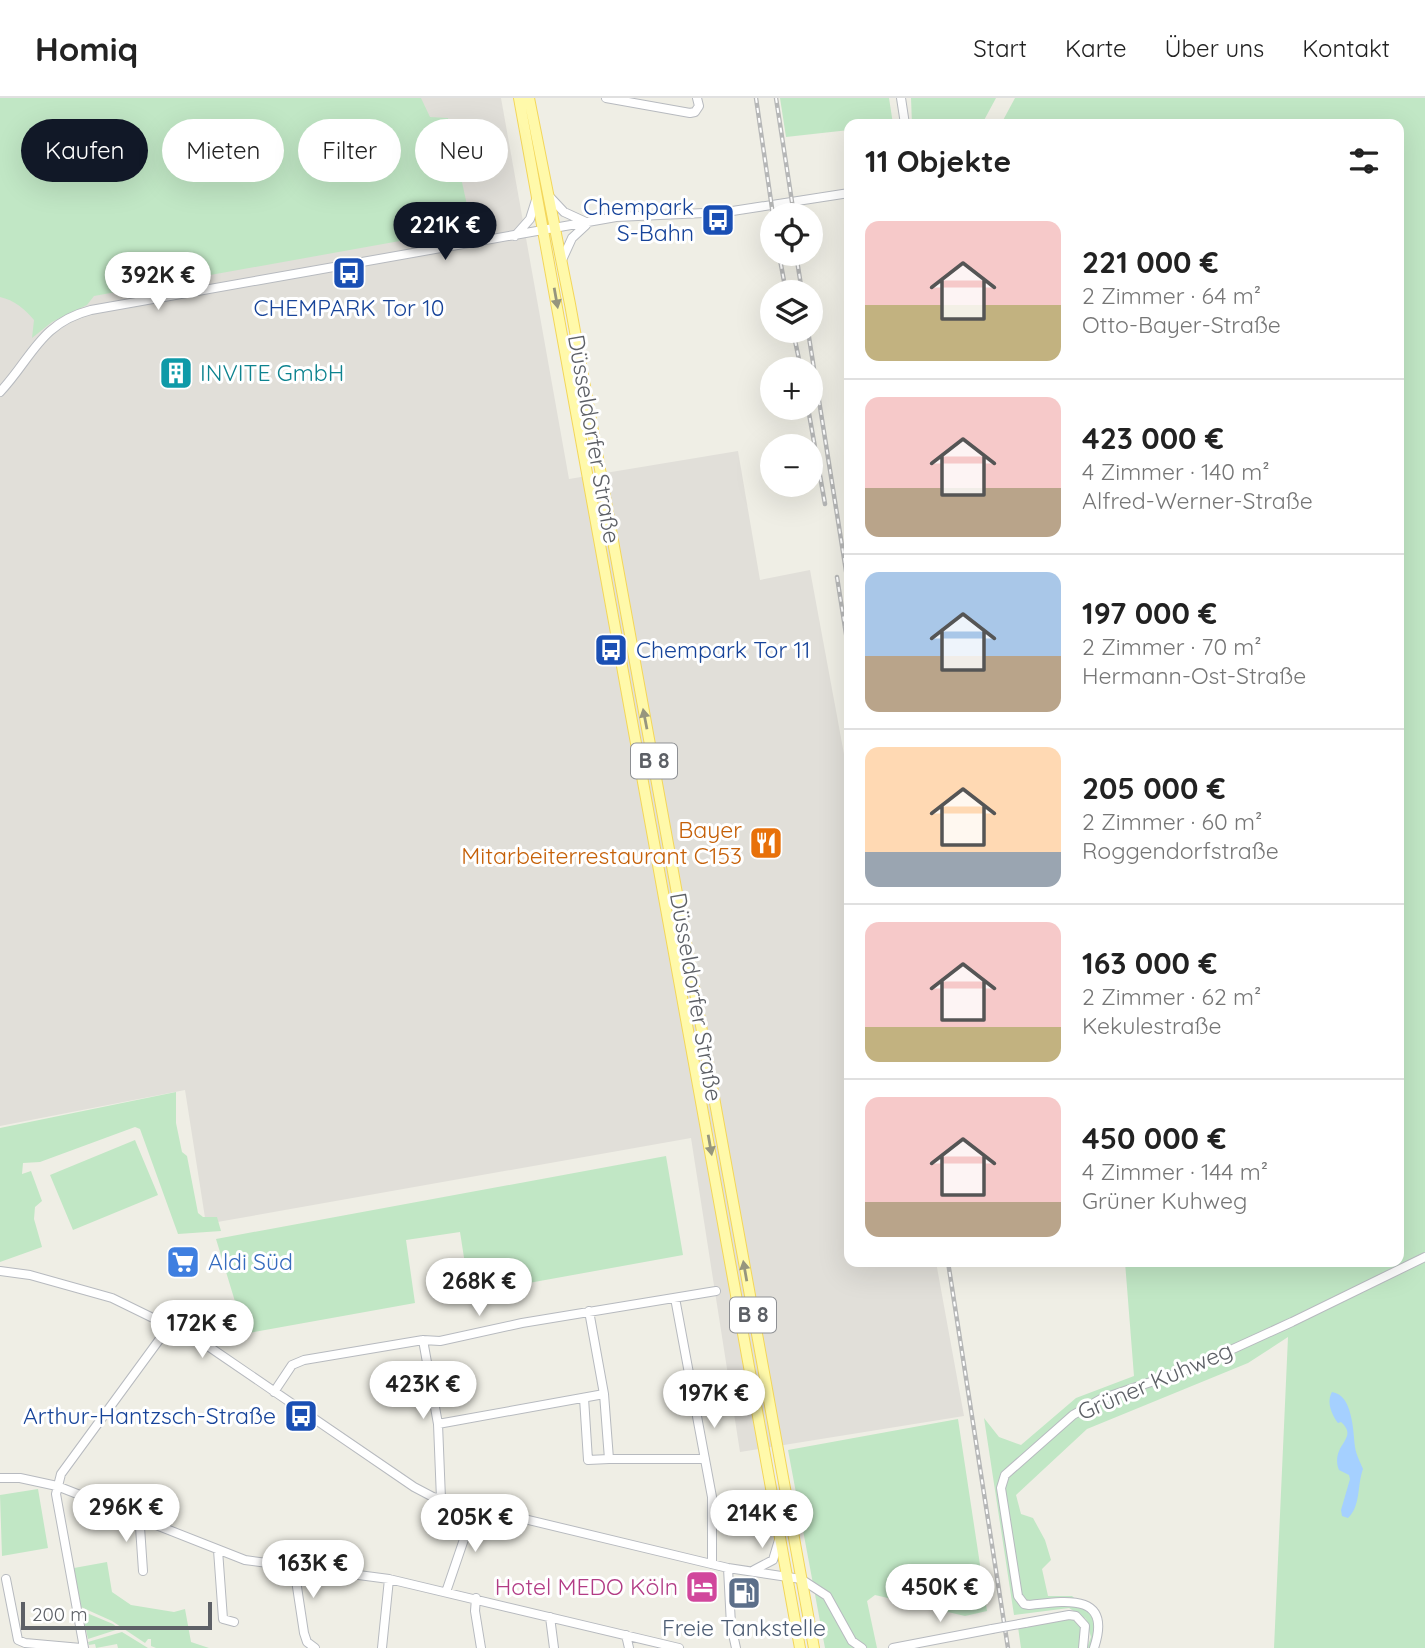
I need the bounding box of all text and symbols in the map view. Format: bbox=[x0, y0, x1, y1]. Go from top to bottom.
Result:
text: Homiq bbox=[35, 28, 138, 69]
text: Start bbox=[973, 33, 1027, 63]
text: Karte bbox=[1065, 33, 1126, 63]
text: Über uns bbox=[1164, 33, 1264, 63]
text: Kontakt bbox=[1302, 33, 1390, 63]
chip: Kaufen bbox=[21, 119, 148, 182]
chip: Mieten bbox=[162, 119, 284, 182]
chip: Filter bbox=[298, 119, 401, 182]
chip: Neu bbox=[415, 119, 508, 182]
text: 11 Objekte bbox=[865, 142, 1011, 180]
icon: filters bbox=[1345, 142, 1383, 180]
place label: Chempark S-Bahn bbox=[583, 192, 694, 247]
bus stop icon: Chempark S-Bahn bbox=[699, 201, 737, 239]
pin: 221K € bbox=[388, 202, 502, 262]
map controls bbox=[760, 203, 823, 497]
button: locate bbox=[760, 203, 823, 266]
text: 221K € bbox=[409, 210, 481, 239]
text: 221 000 € bbox=[1082, 243, 1219, 281]
icon: home bbox=[921, 249, 1005, 333]
pin: 392K € bbox=[101, 252, 215, 312]
bus stop icon: CHEMPARK Tor 10 bbox=[330, 254, 368, 292]
text: 392K € bbox=[121, 260, 195, 289]
button: layers bbox=[760, 280, 823, 343]
text: 2 Zimmer · 64 m² bbox=[1082, 281, 1261, 310]
one-way arrow bbox=[551, 287, 562, 309]
place label: CHEMPARK Tor 10 bbox=[254, 293, 444, 322]
text: Otto-Bayer-Straße bbox=[1082, 310, 1281, 339]
street label: Düsseldorfer Straße bbox=[562, 332, 627, 546]
building icon: INVITE GmbH bbox=[157, 354, 195, 392]
button: + bbox=[760, 357, 823, 420]
place label: INVITE GmbH bbox=[200, 358, 344, 387]
text: 423 000 € bbox=[1082, 419, 1224, 457]
icon: home bbox=[921, 425, 1005, 509]
button: − bbox=[760, 434, 823, 497]
text: 4 Zimmer · 140 m² bbox=[1082, 457, 1270, 486]
text: Alfred-Werner-Straße bbox=[1082, 486, 1313, 515]
text: 197 000 € bbox=[1082, 594, 1217, 632]
icon: home bbox=[921, 600, 1005, 684]
bus stop icon: Chempark Tor 11 bbox=[592, 631, 630, 669]
text: 2 Zimmer · 70 m² bbox=[1082, 632, 1262, 661]
place label: Chempark Tor 11 bbox=[636, 635, 811, 664]
text: Hermann-Ost-Straße bbox=[1082, 661, 1306, 690]
one-way arrow bbox=[640, 708, 651, 730]
road number: B 8 bbox=[631, 744, 677, 778]
text: 205 000 € bbox=[1082, 769, 1226, 807]
icon: home bbox=[921, 775, 1005, 859]
text: 2 Zimmer · 60 m² bbox=[1082, 807, 1262, 836]
place label: Bayer Mitarbeiterrestaurant C153 bbox=[461, 815, 742, 870]
restaurant icon: Bayer Mitarbeiterrestaurant C153 bbox=[747, 824, 785, 862]
text: Roggendorfstraße bbox=[1082, 836, 1279, 865]
street label: Düsseldorfer Straße bbox=[664, 890, 729, 1104]
text: 163 000 € bbox=[1082, 944, 1217, 982]
icon: home bbox=[921, 950, 1005, 1034]
text: 2 Zimmer · 62 m² bbox=[1082, 982, 1261, 1011]
text: Kekulestraße bbox=[1082, 1011, 1221, 1040]
text: 450 000 € bbox=[1082, 1119, 1226, 1157]
icon: home bbox=[921, 1125, 1005, 1209]
one-way arrow bbox=[705, 1134, 716, 1156]
text: 4 Zimmer · 144 m² bbox=[1082, 1157, 1268, 1186]
text: Grüner Kuhweg bbox=[1082, 1186, 1247, 1215]
supermarket icon: Aldi Süd bbox=[164, 1243, 202, 1281]
place label: Aldi Süd bbox=[208, 1247, 293, 1276]
pin: 268K € bbox=[422, 1258, 536, 1318]
one-way arrow bbox=[740, 1260, 751, 1282]
text: 268K € bbox=[442, 1266, 516, 1295]
road number: B 8 bbox=[730, 1298, 776, 1332]
pin: 172K € bbox=[145, 1300, 259, 1360]
text: 172K € bbox=[167, 1308, 237, 1337]
street label: Grüner Kuhweg bbox=[1073, 1335, 1237, 1426]
pin: 423K € bbox=[366, 1362, 480, 1421]
text: 423K € bbox=[386, 1369, 460, 1398]
pin: 197K € bbox=[657, 1370, 771, 1430]
text: 197K € bbox=[679, 1378, 749, 1407]
bus stop icon: Arthur-Hantzsch-Straße bbox=[282, 1397, 320, 1435]
place label: Arthur-Hantzsch-Straße bbox=[23, 1401, 276, 1430]
pin: 296K € bbox=[69, 1484, 183, 1544]
pin: 214K € bbox=[705, 1490, 819, 1550]
text: 296K € bbox=[89, 1492, 163, 1521]
pin: 205K € bbox=[418, 1494, 532, 1554]
text: 214K € bbox=[726, 1498, 798, 1527]
text: 205K € bbox=[437, 1502, 513, 1531]
pin: 163K € bbox=[256, 1540, 370, 1600]
text: 163K € bbox=[278, 1548, 348, 1577]
pin: 450K € bbox=[883, 1564, 997, 1624]
hotel icon: Hotel MEDO Köln bbox=[683, 1568, 721, 1606]
place label: Hotel MEDO Köln bbox=[495, 1572, 678, 1601]
text: 450K € bbox=[902, 1572, 978, 1601]
fuel station icon: Freie Tankstelle bbox=[725, 1574, 763, 1612]
scale bar bbox=[21, 1599, 212, 1631]
text: 200 m bbox=[32, 1602, 88, 1626]
place label: Freie Tankstelle bbox=[662, 1613, 826, 1642]

